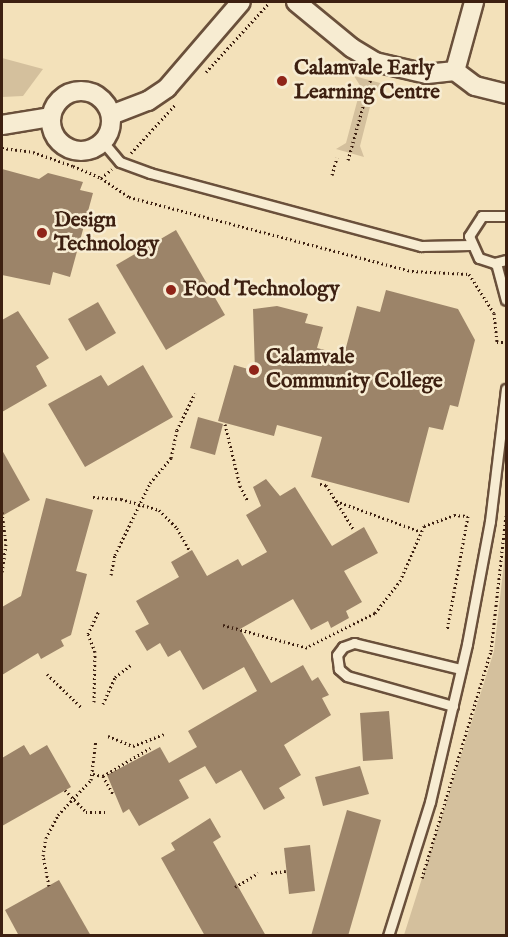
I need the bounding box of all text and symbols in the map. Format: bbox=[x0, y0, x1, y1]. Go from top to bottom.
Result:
place label: Calamvale Early Learning Centre bbox=[294, 56, 440, 106]
marker: Calamvale Early Learning Centre bbox=[275, 74, 289, 88]
place label: Design Technology bbox=[54, 208, 159, 258]
marker: Design Technology bbox=[35, 226, 49, 240]
place label: Food Technology bbox=[183, 277, 340, 303]
marker: Food Technology bbox=[164, 283, 178, 297]
place label: Calamvale Community College bbox=[266, 345, 443, 395]
marker: Calamvale Community College bbox=[247, 363, 261, 377]

